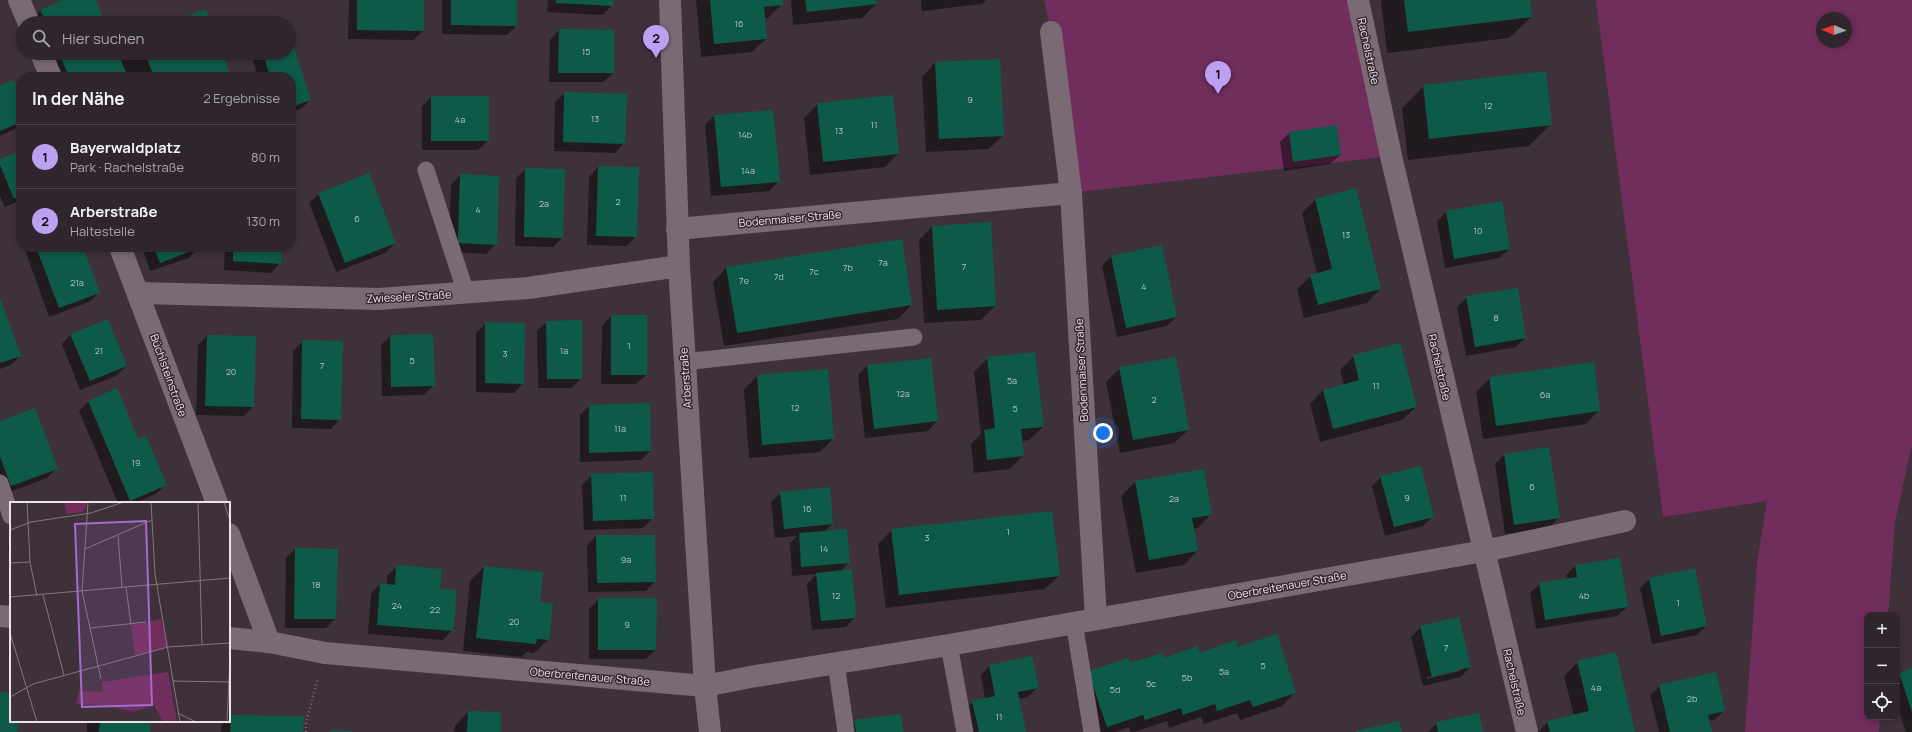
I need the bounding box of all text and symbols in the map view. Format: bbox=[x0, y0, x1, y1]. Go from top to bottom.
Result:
north arrow bbox=[1816, 12, 1852, 48]
search box bbox=[16, 16, 296, 60]
street label: Rachelstraße bbox=[1355, 16, 1383, 86]
house number: 16 bbox=[734, 17, 744, 30]
pin: 2 bbox=[643, 25, 669, 58]
icon: search bbox=[30, 27, 52, 49]
text: Hier suchen bbox=[62, 28, 144, 49]
house number: 15 bbox=[582, 45, 590, 58]
pin: 1 bbox=[1205, 61, 1231, 94]
text: In der Nähe bbox=[32, 87, 125, 110]
text: 2 Ergebnisse bbox=[203, 89, 280, 107]
house number: 9 bbox=[967, 93, 973, 106]
house number: 12 bbox=[1484, 99, 1492, 112]
house number: 13 bbox=[591, 112, 599, 125]
house number: 4a bbox=[455, 113, 465, 126]
house number: 11 bbox=[870, 118, 878, 131]
house number: 13 bbox=[835, 124, 843, 137]
house number: 14b bbox=[738, 128, 752, 141]
text: Bayerwaldplatz bbox=[70, 137, 181, 158]
text: 1 bbox=[42, 148, 48, 166]
text: 80 m bbox=[251, 148, 280, 166]
text: Park · Rachelstraße bbox=[70, 158, 184, 176]
house number: 14a bbox=[741, 164, 755, 177]
house number: 2 bbox=[615, 195, 621, 208]
house number: 2a bbox=[539, 197, 549, 210]
text: Arberstraße bbox=[70, 201, 158, 222]
house number: 4 bbox=[475, 203, 481, 216]
street label: Bodenmaiser Straße bbox=[738, 206, 843, 230]
text: 2 bbox=[41, 212, 49, 230]
text: 130 m bbox=[246, 212, 280, 230]
house number: 6 bbox=[354, 212, 360, 225]
text: Haltestelle bbox=[70, 222, 135, 240]
house number: 10 bbox=[1474, 224, 1483, 237]
house number: 13 bbox=[1342, 228, 1350, 241]
house number: 7a bbox=[878, 256, 888, 269]
house number: 7 bbox=[962, 260, 967, 273]
house number: 7b bbox=[843, 261, 853, 274]
house number: 7c bbox=[809, 265, 819, 278]
house number: 7d bbox=[774, 270, 784, 283]
house number: 7e bbox=[739, 274, 749, 287]
house number: 21a bbox=[70, 276, 84, 289]
house number: 4 bbox=[1141, 280, 1147, 293]
street label: Zwieseler Straße bbox=[366, 286, 452, 306]
house number: 8 bbox=[1493, 311, 1499, 324]
street label: Bodenmaiser Straße bbox=[1071, 318, 1091, 422]
street label: Büchlsteinstraße bbox=[147, 332, 191, 419]
street label: Rachelstraße bbox=[1425, 332, 1455, 402]
house number: 1 bbox=[627, 339, 631, 352]
house number: 21 bbox=[95, 344, 103, 357]
house number: 1a bbox=[560, 344, 568, 357]
house number: 3 bbox=[503, 347, 508, 360]
street label: Arberstraße bbox=[675, 347, 695, 409]
house number: 5 bbox=[409, 354, 415, 367]
house number: 7 bbox=[320, 359, 325, 372]
house number: 20 bbox=[226, 365, 236, 378]
house number: 5a bbox=[1007, 374, 1017, 387]
house number: 11 bbox=[1372, 379, 1380, 392]
house number: 12a bbox=[896, 387, 910, 400]
house number: 6a bbox=[1540, 388, 1550, 401]
house number: 2 bbox=[1151, 393, 1157, 406]
house number: 12 bbox=[791, 401, 799, 414]
house number: 5 bbox=[1012, 402, 1018, 415]
house number: 11a bbox=[614, 422, 626, 435]
your location bbox=[1093, 423, 1113, 443]
house number: 19 bbox=[131, 456, 141, 469]
house number: 6 bbox=[1529, 480, 1535, 493]
house number: 11 bbox=[619, 491, 627, 504]
house number: 9 bbox=[1404, 491, 1410, 504]
house number: 2a bbox=[1169, 492, 1179, 505]
inset map bbox=[10, 502, 230, 722]
house number: 16 bbox=[802, 502, 812, 515]
house number: 1 bbox=[1006, 525, 1010, 538]
house number: 3 bbox=[925, 531, 930, 544]
house number: 14 bbox=[820, 542, 828, 555]
house number: 9a bbox=[621, 553, 631, 566]
street label: Oberbreitenauer Straße bbox=[1226, 567, 1348, 603]
house number: 18 bbox=[312, 578, 320, 591]
house number: 12 bbox=[832, 589, 840, 602]
house number: 4b bbox=[1579, 589, 1589, 602]
house number: 1 bbox=[1676, 596, 1680, 609]
house number: 24 bbox=[392, 599, 402, 612]
house number: 22 bbox=[430, 603, 440, 616]
map controls bbox=[1864, 612, 1900, 720]
button: + bbox=[1864, 612, 1900, 648]
house number: 20 bbox=[509, 615, 519, 628]
house number: 9 bbox=[624, 618, 630, 631]
house number: 7 bbox=[1444, 641, 1449, 654]
street label: Rachelstraße bbox=[1500, 647, 1530, 717]
button: − bbox=[1864, 648, 1900, 684]
house number: 5 bbox=[1260, 659, 1266, 672]
street label: Oberbreitenauer Straße bbox=[529, 663, 651, 689]
house number: 5a bbox=[1219, 665, 1229, 678]
house number: 5b bbox=[1182, 671, 1192, 684]
house number: 5c bbox=[1146, 677, 1156, 690]
house number: 4a bbox=[1591, 681, 1601, 694]
house number: 5d bbox=[1110, 683, 1120, 696]
button: locate bbox=[1864, 684, 1900, 720]
house number: 2b bbox=[1687, 692, 1697, 705]
house number: 11 bbox=[995, 710, 1003, 723]

